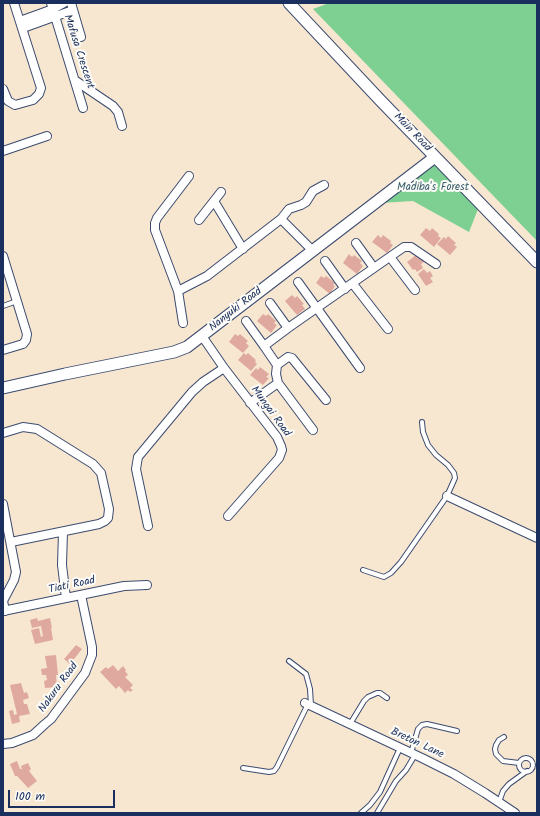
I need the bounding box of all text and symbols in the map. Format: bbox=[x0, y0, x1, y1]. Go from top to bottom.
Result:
street label: Mafusa Crescent bbox=[60, 13, 96, 91]
street label: Main Road bbox=[390, 111, 434, 155]
park label: Madiba's Forest bbox=[397, 181, 469, 195]
street label: Nanyuki Road bbox=[207, 285, 265, 335]
street label: Mungai Road bbox=[247, 384, 293, 440]
street label: Tiati Road bbox=[48, 575, 96, 597]
street label: Nakuru Road bbox=[36, 660, 82, 716]
street label: Breton Lane bbox=[388, 726, 446, 762]
scale bar bbox=[10, 782, 117, 808]
text: 100 m bbox=[15, 787, 45, 806]

